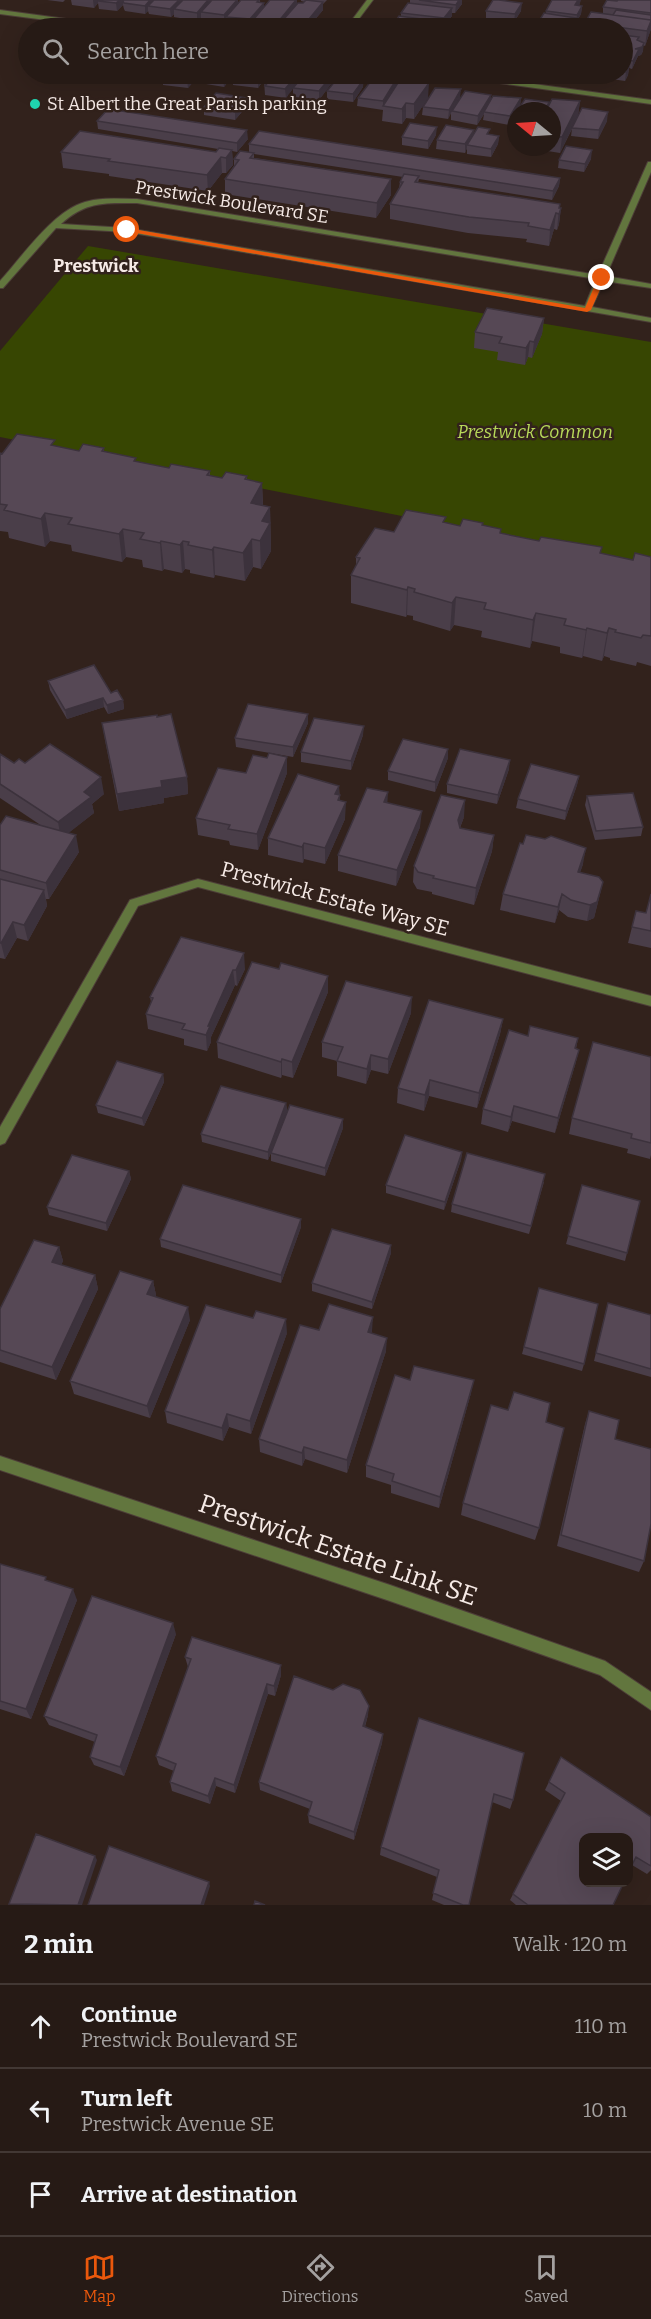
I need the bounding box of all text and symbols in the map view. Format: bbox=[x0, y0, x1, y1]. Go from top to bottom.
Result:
search box bbox=[18, 18, 633, 84]
icon: search bbox=[39, 35, 72, 68]
text: Search here bbox=[87, 38, 209, 65]
place label: St Albert the Great Parish parking bbox=[47, 93, 327, 115]
marker: St Albert the Great Parish parking bbox=[28, 97, 42, 111]
north arrow bbox=[507, 102, 561, 156]
street label: Prestwick Boulevard SE bbox=[134, 176, 330, 228]
route start bbox=[113, 216, 139, 242]
district label: Prestwick bbox=[53, 255, 139, 277]
route end bbox=[588, 264, 614, 290]
park label: Prestwick Common bbox=[457, 421, 613, 443]
street label: Prestwick Estate Way SE bbox=[218, 856, 452, 942]
street label: Prestwick Estate Link SE bbox=[195, 1488, 481, 1612]
map controls bbox=[579, 1833, 633, 1887]
button: layers bbox=[579, 1833, 633, 1887]
text: 2 min bbox=[24, 1929, 93, 1960]
text: Walk · 120 m bbox=[513, 1932, 627, 1956]
text: Continue bbox=[81, 2001, 177, 2028]
icon: ahead bbox=[24, 2010, 57, 2043]
text: 110 m bbox=[575, 2014, 627, 2038]
text: Prestwick Boulevard SE bbox=[81, 2028, 298, 2052]
text: Turn left bbox=[81, 2085, 173, 2112]
icon: left bbox=[24, 2094, 57, 2127]
text: 10 m bbox=[583, 2098, 627, 2122]
text: Prestwick Avenue SE bbox=[81, 2112, 274, 2136]
icon: arrive bbox=[24, 2178, 57, 2211]
text: Arrive at destination bbox=[81, 2181, 297, 2208]
tab: Map bbox=[83, 2251, 116, 2306]
tab: Directions bbox=[282, 2251, 359, 2306]
tab: Saved bbox=[524, 2251, 568, 2306]

